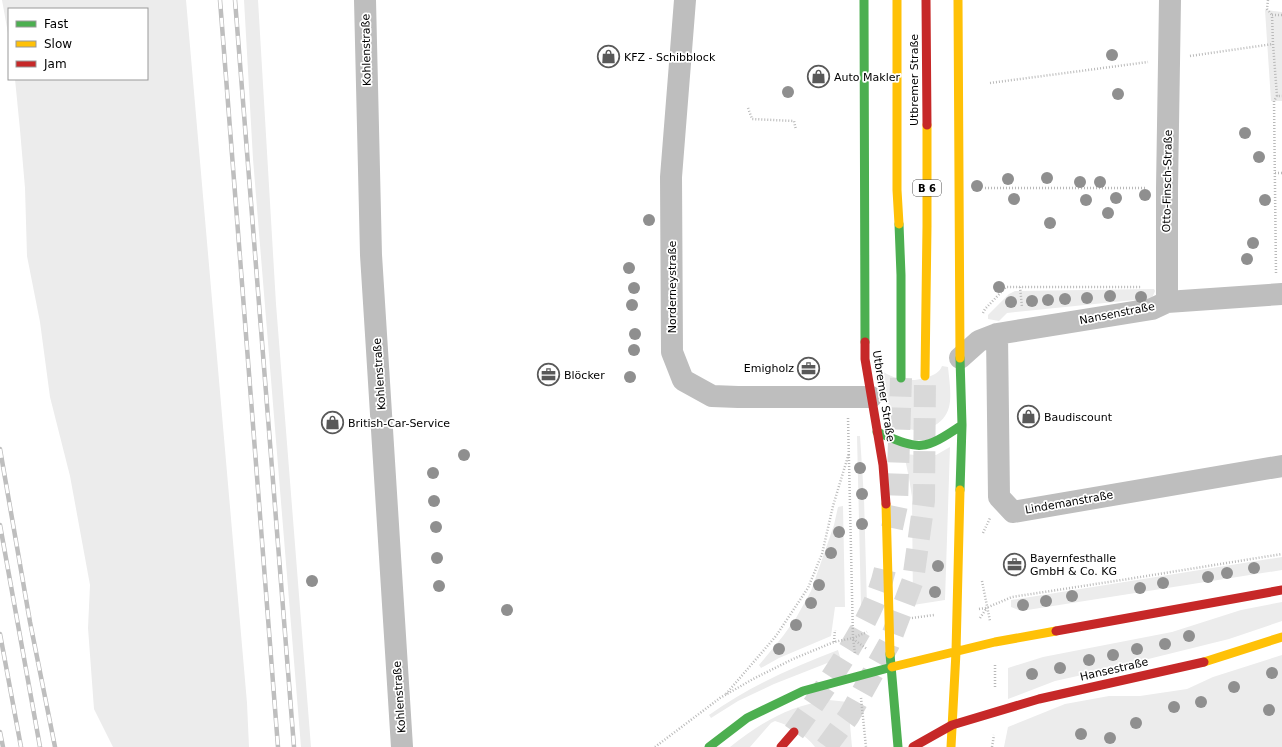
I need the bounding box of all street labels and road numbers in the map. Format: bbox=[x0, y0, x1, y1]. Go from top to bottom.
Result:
street label: Kohlenstraße bbox=[359, 14, 374, 86]
street label: Utbremer Straße bbox=[908, 34, 921, 126]
street label: Otto-Finsch-Straße bbox=[1160, 129, 1175, 232]
road number: B 6 bbox=[913, 180, 941, 196]
street label: Norderneystraße bbox=[666, 240, 679, 333]
street label: Nansenstraße bbox=[1078, 300, 1156, 327]
street label: Kohlenstraße bbox=[370, 337, 389, 410]
street label: Utbremer Straße bbox=[870, 350, 897, 443]
street label: Lindemanstraße bbox=[1024, 488, 1114, 517]
street label: Hansestraße bbox=[1079, 655, 1150, 684]
street label: Kohlenstraße bbox=[390, 660, 409, 733]

